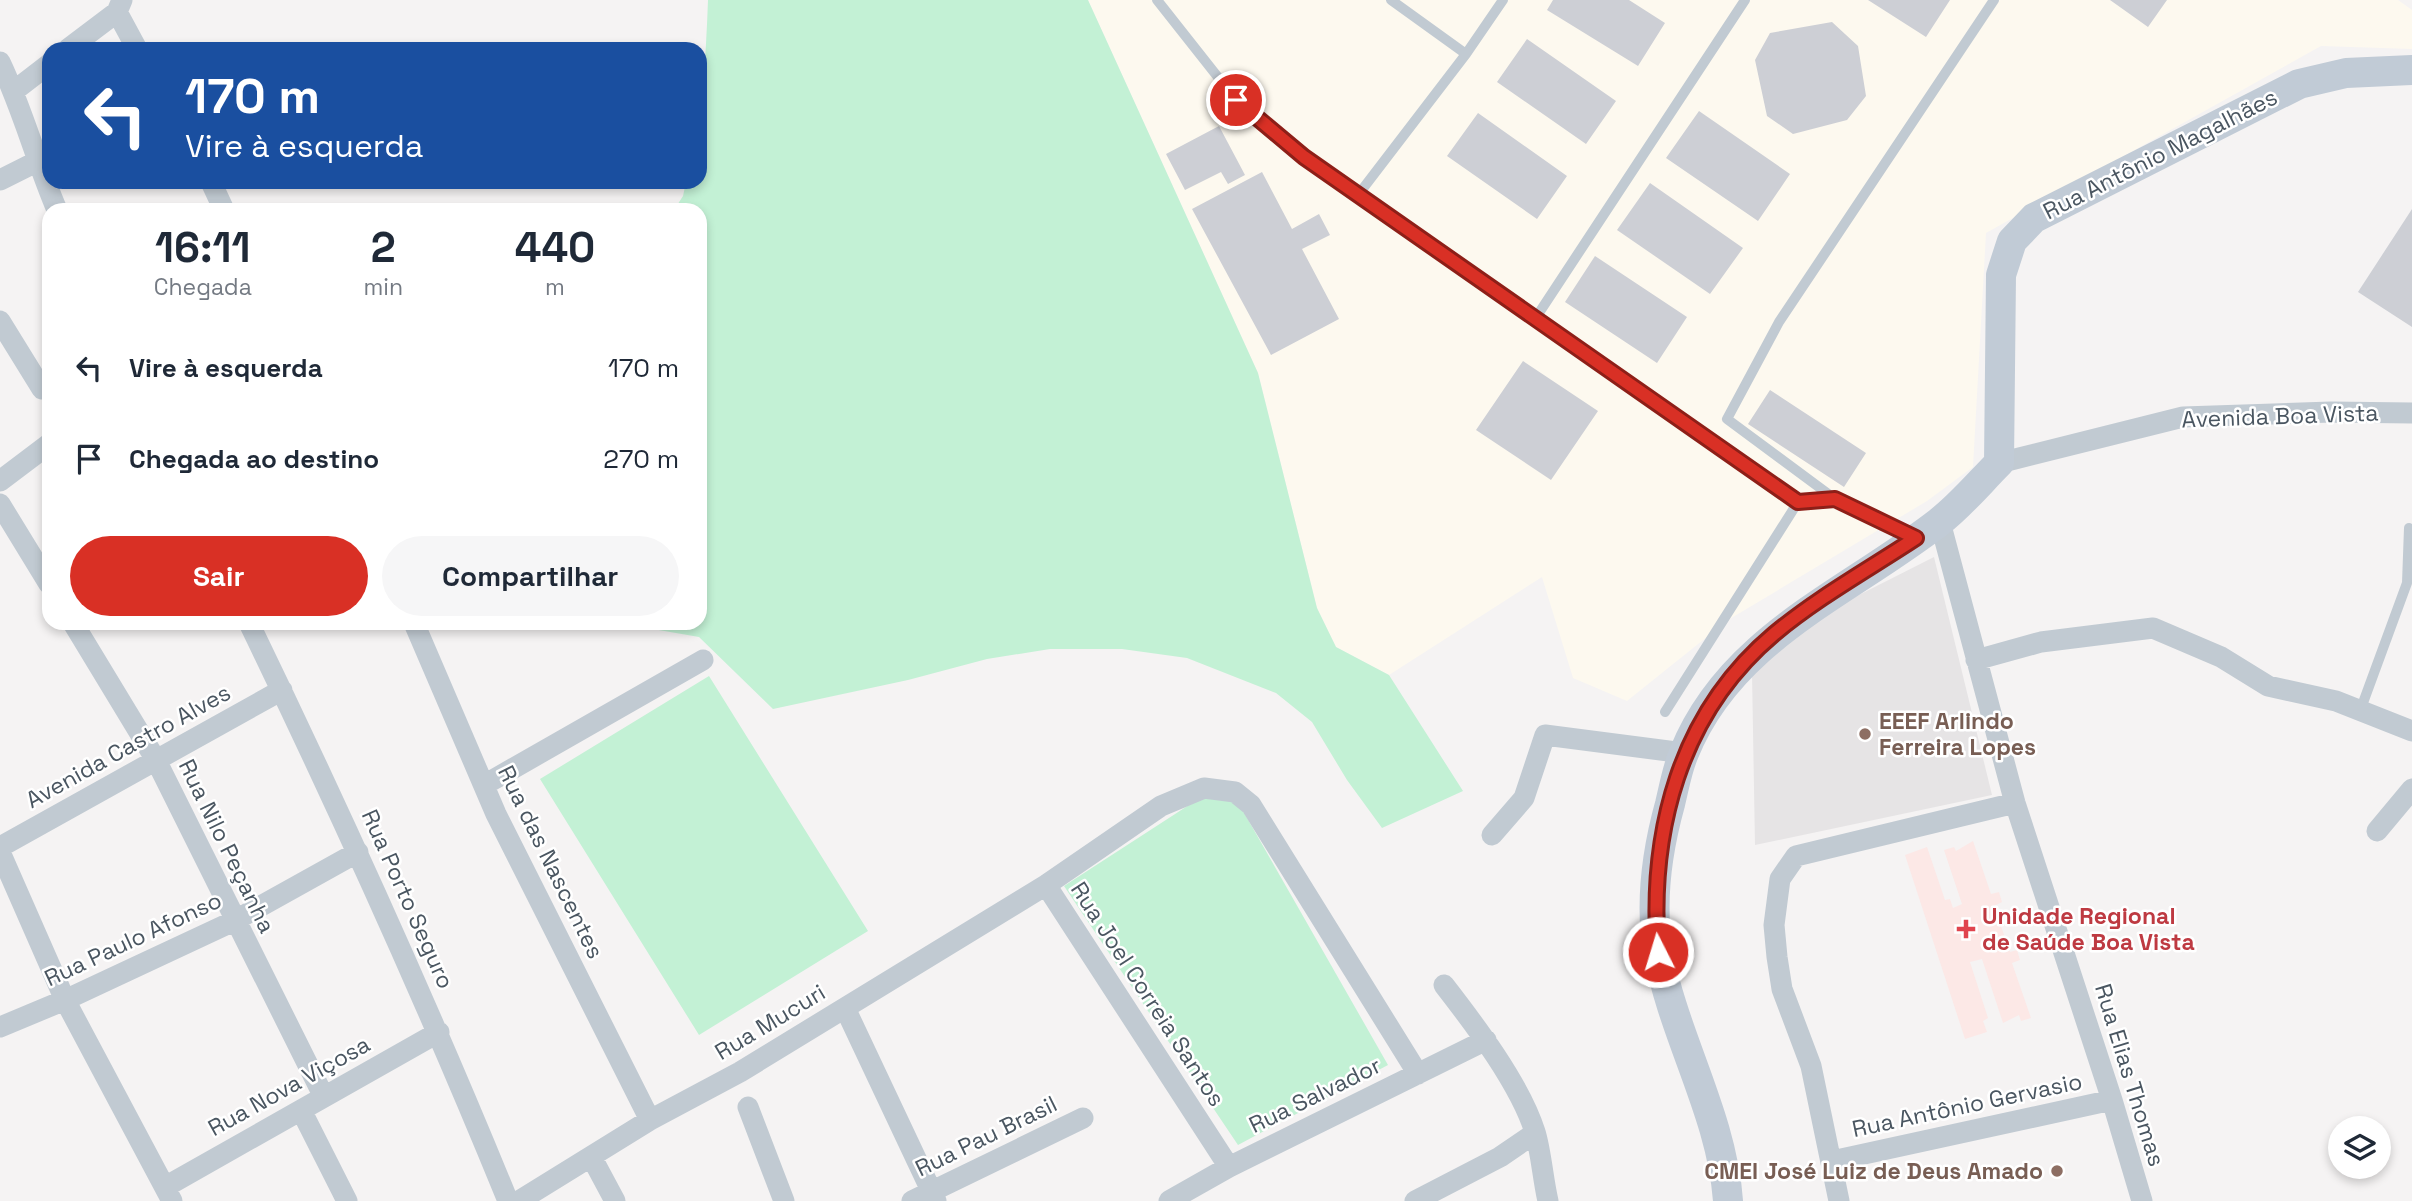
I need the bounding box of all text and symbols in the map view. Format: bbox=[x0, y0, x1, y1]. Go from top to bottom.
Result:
text: 170 m bbox=[185, 65, 320, 127]
icon: left bbox=[70, 70, 161, 161]
pin bbox=[1206, 70, 1266, 130]
icon: arrive bbox=[1217, 81, 1255, 119]
street label: Rua Antônio Magalhães bbox=[2038, 82, 2282, 226]
text: Vire à esquerda bbox=[185, 126, 423, 166]
text: 16:11 bbox=[155, 221, 250, 274]
text: 2 bbox=[371, 221, 396, 274]
text: 440 bbox=[515, 221, 595, 274]
text: Chegada bbox=[154, 272, 252, 302]
text: min bbox=[364, 272, 403, 302]
text: m bbox=[545, 272, 565, 302]
icon: left bbox=[70, 349, 108, 387]
text: Vire à esquerda bbox=[129, 351, 323, 385]
text: 170 m bbox=[608, 351, 679, 385]
street label: Avenida Boa Vista bbox=[2181, 398, 2379, 434]
icon: arrive bbox=[70, 440, 108, 478]
text: Chegada ao destino bbox=[129, 442, 379, 476]
text: 270 m bbox=[603, 442, 679, 476]
button: Sair bbox=[70, 536, 368, 616]
button: Compartilhar bbox=[382, 536, 679, 616]
street label: Avenida Castro Alves bbox=[20, 677, 236, 815]
place label: EEEF Arlindo Ferreira Lopes bbox=[1879, 706, 2036, 762]
marker: EEEF Arlindo Ferreira Lopes bbox=[1857, 726, 1873, 742]
street label: Rua Nilo Peçanha bbox=[172, 754, 282, 938]
street label: Rua das Nascentes bbox=[491, 760, 611, 964]
street label: Rua Porto Seguro bbox=[355, 805, 461, 993]
street label: Rua Joel Correia Santos bbox=[1064, 876, 1232, 1112]
street label: Rua Paulo Afonso bbox=[40, 885, 226, 993]
place label: Unidade Regional de Saúde Boa Vista bbox=[1982, 901, 2195, 957]
position arrow bbox=[1621, 915, 1695, 989]
marker: Unidade Regional de Saúde Boa Vista bbox=[1956, 919, 1976, 939]
street label: Rua Mucuri bbox=[709, 977, 831, 1067]
street label: Rua Elias Thomas bbox=[2088, 980, 2172, 1170]
street label: Rua Nova Viçosa bbox=[203, 1029, 375, 1143]
street label: Rua Salvador bbox=[1244, 1050, 1386, 1140]
street label: Rua Antônio Gervasio bbox=[1849, 1066, 2085, 1144]
street label: Rua Pau Brasil bbox=[910, 1089, 1062, 1183]
map controls bbox=[2328, 1116, 2391, 1179]
button: layers bbox=[2328, 1116, 2391, 1179]
place label: CMEI José Luiz de Deus Amado bbox=[1704, 1156, 2043, 1186]
marker: CMEI José Luiz de Deus Amado bbox=[2049, 1163, 2065, 1179]

